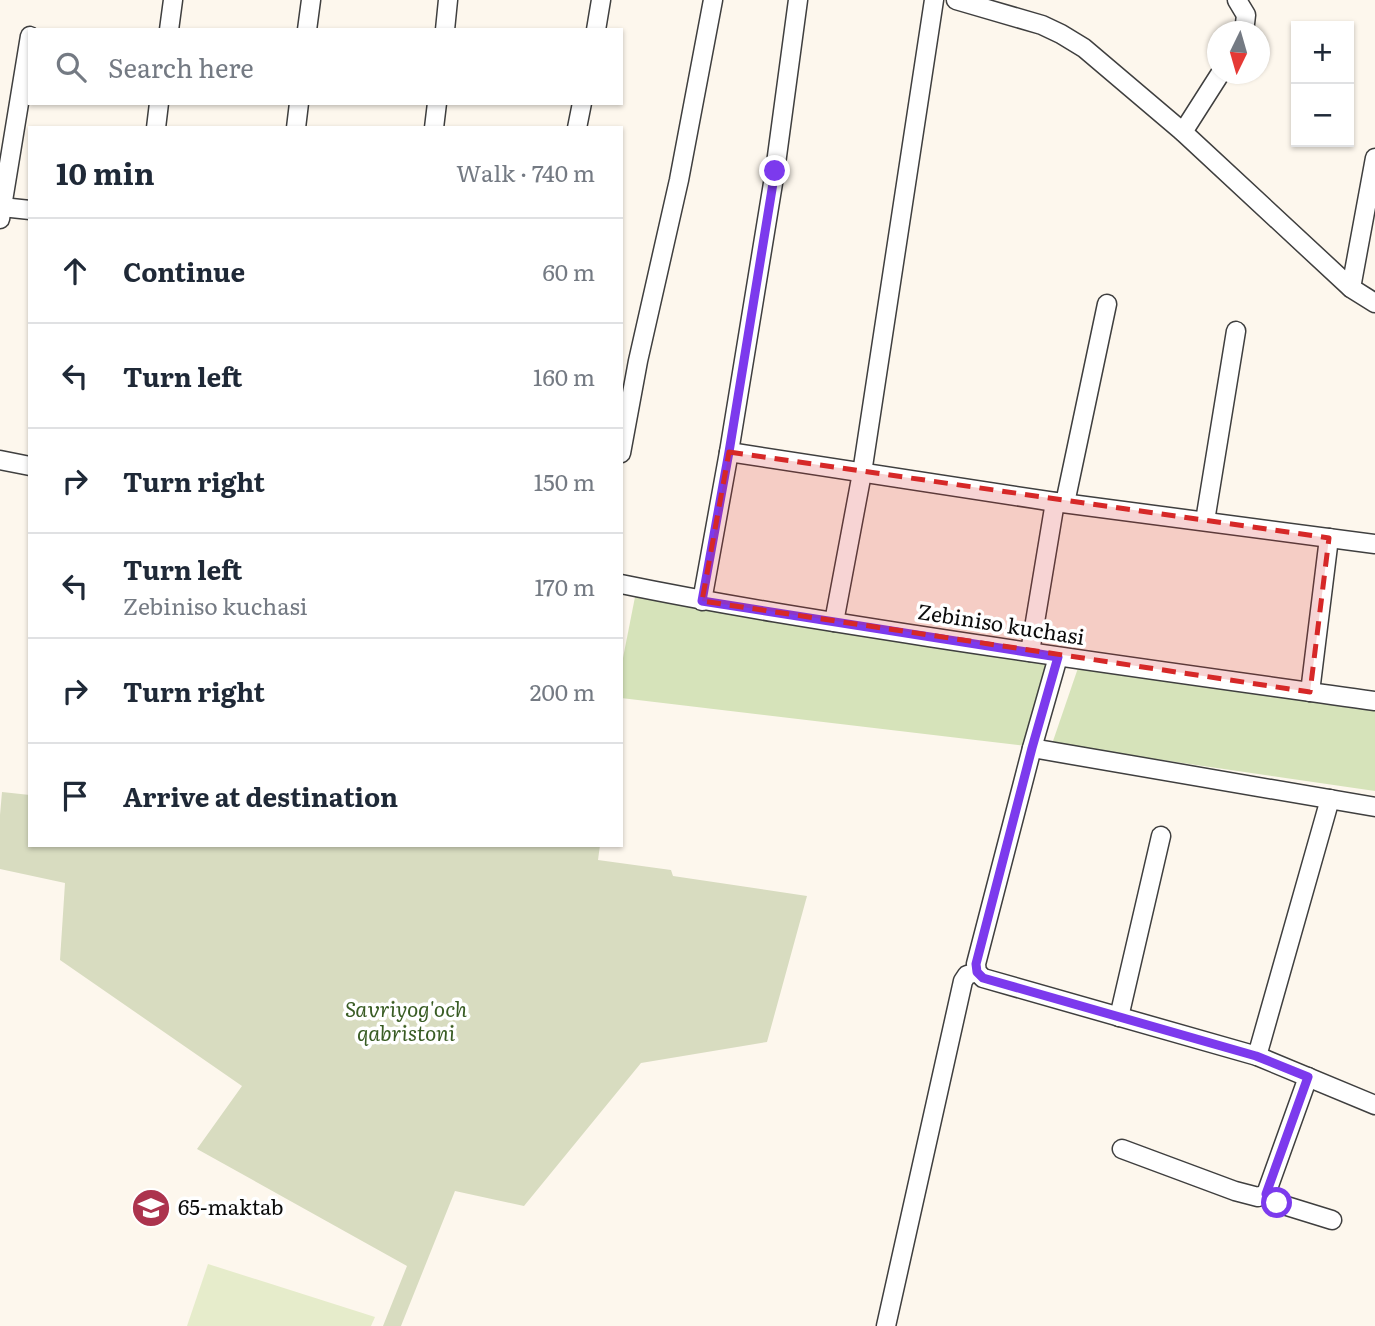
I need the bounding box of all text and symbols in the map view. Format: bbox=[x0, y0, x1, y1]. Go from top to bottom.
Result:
north arrow bbox=[1207, 21, 1270, 84]
map controls bbox=[1291, 21, 1354, 147]
button: + bbox=[1291, 21, 1354, 84]
search box bbox=[28, 28, 623, 105]
text: Search here bbox=[108, 47, 254, 86]
icon: search bbox=[52, 48, 90, 86]
button: − bbox=[1291, 84, 1354, 147]
text: 10 min bbox=[56, 150, 155, 194]
text: Walk · 740 m bbox=[456, 155, 595, 189]
route end bbox=[759, 155, 790, 186]
text: Continue bbox=[123, 251, 245, 290]
icon: ahead bbox=[56, 252, 94, 290]
text: 60 m bbox=[542, 254, 595, 288]
text: Turn left bbox=[123, 356, 242, 395]
icon: left bbox=[56, 357, 94, 395]
text: 160 m bbox=[533, 359, 595, 393]
text: Turn right bbox=[123, 461, 265, 500]
icon: right bbox=[56, 462, 94, 500]
text: 150 m bbox=[534, 464, 595, 498]
text: Turn left bbox=[123, 549, 242, 588]
icon: left bbox=[56, 567, 94, 605]
text: 170 m bbox=[534, 569, 595, 603]
text: Zebiniso kuchasi bbox=[123, 588, 307, 622]
street label: Zebiniso kuchasi bbox=[916, 594, 1087, 651]
text: Turn right bbox=[123, 671, 265, 710]
icon: right bbox=[56, 672, 94, 710]
text: 200 m bbox=[530, 674, 595, 708]
text: Arrive at destination bbox=[123, 776, 398, 815]
icon: arrive bbox=[56, 777, 94, 815]
park label: Savriyog'och qabristoni bbox=[345, 992, 468, 1047]
school or university icon: 65-maktab bbox=[130, 1187, 172, 1229]
route start bbox=[1261, 1187, 1292, 1218]
place label: 65-maktab bbox=[178, 1190, 283, 1221]

